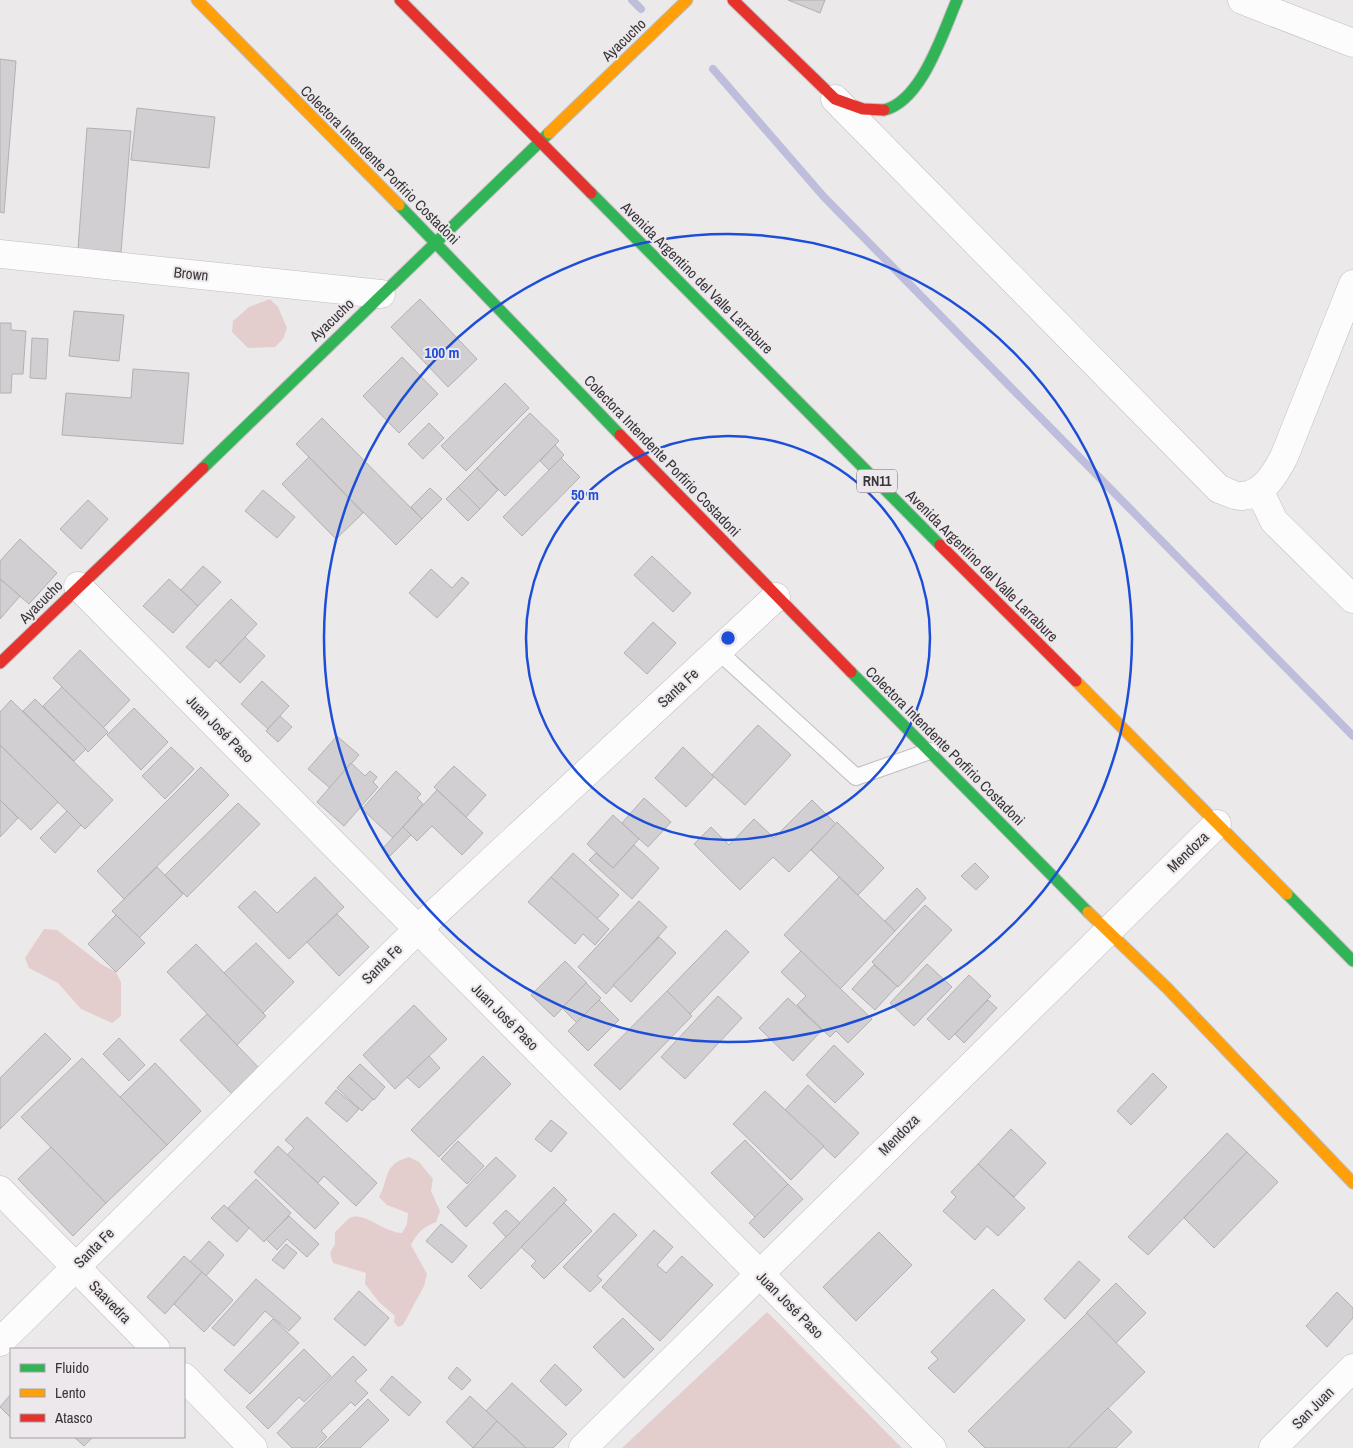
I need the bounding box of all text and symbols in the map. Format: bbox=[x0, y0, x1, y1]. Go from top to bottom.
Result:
street label: Ayacucho bbox=[596, 13, 650, 67]
street label: Colectora Intendente Porfirio Costadoni bbox=[296, 80, 465, 249]
street label: Avenida Argentino del Valle Larrabure bbox=[616, 196, 778, 359]
street label: Brown bbox=[173, 261, 209, 286]
street label: Ayacucho bbox=[304, 293, 358, 347]
text: 100 m bbox=[425, 342, 459, 363]
street label: Colectora Intendente Porfirio Costadoni bbox=[579, 370, 745, 541]
road number: RN11 bbox=[857, 470, 897, 492]
text: 50 m bbox=[571, 484, 599, 505]
street label: Avenida Argentino del Valle Larrabure bbox=[901, 484, 1063, 647]
street label: Ayacucho bbox=[13, 575, 67, 629]
centre of rings bbox=[719, 629, 737, 647]
street label: Colectora Intendente Porfirio Costadoni bbox=[861, 661, 1030, 830]
street label: Santa Fe bbox=[652, 663, 703, 712]
street label: Juan José Paso bbox=[182, 690, 259, 767]
street label: Mendoza bbox=[1162, 826, 1213, 877]
street label: Santa Fe bbox=[357, 939, 407, 989]
street label: Juan José Paso bbox=[467, 978, 544, 1055]
street label: Mendoza bbox=[873, 1109, 924, 1160]
street label: Santa Fe bbox=[69, 1223, 119, 1273]
street label: Juan José Paso bbox=[752, 1266, 829, 1343]
street label: Saavedra bbox=[85, 1275, 136, 1328]
legend bbox=[10, 1348, 185, 1438]
text: Fluido bbox=[55, 1357, 89, 1378]
text: Lento bbox=[55, 1382, 86, 1403]
street label: San Juan bbox=[1287, 1382, 1338, 1433]
text: Atasco bbox=[54, 1407, 93, 1428]

